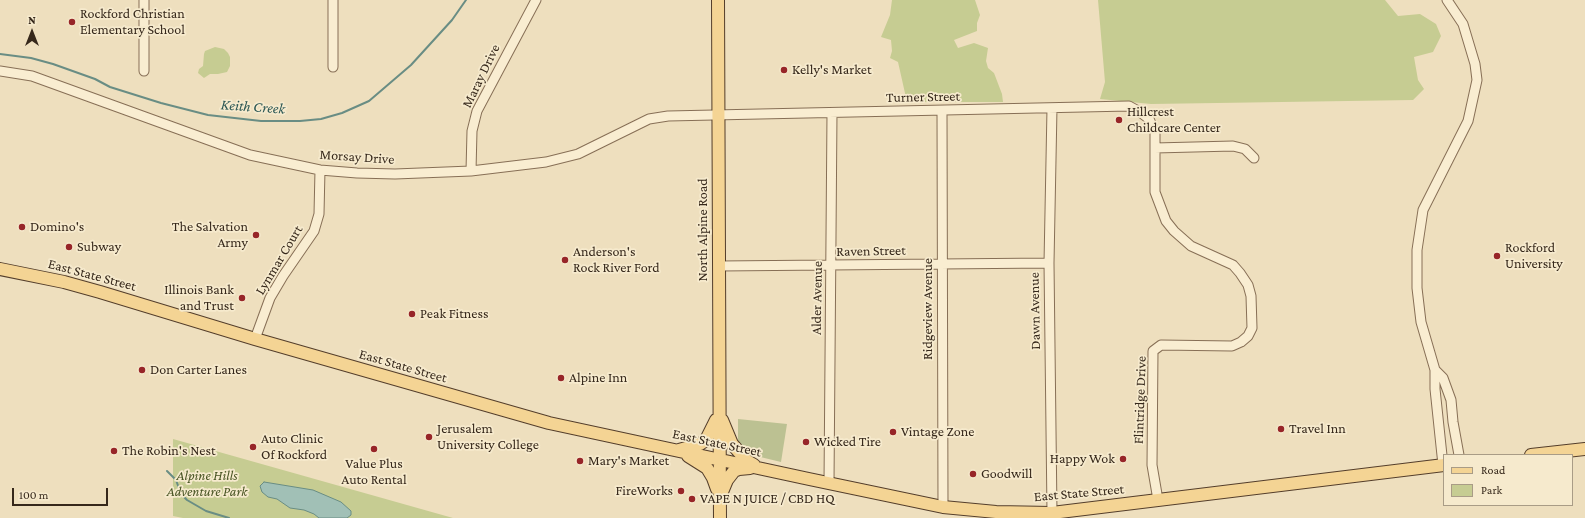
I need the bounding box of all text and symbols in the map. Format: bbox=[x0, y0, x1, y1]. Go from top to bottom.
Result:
place label: Rockford Christian Elementary School bbox=[80, 6, 185, 38]
north arrow bbox=[12, 12, 52, 52]
text: N bbox=[28, 14, 36, 26]
marker: Rockford Christian Elementary School bbox=[67, 17, 77, 27]
street label: Maray Drive bbox=[458, 41, 504, 111]
place label: Kelly's Market bbox=[792, 62, 872, 78]
marker: Kelly's Market bbox=[779, 65, 789, 75]
street label: Turner Street bbox=[886, 88, 960, 106]
water label: Keith Creek bbox=[220, 96, 286, 118]
place label: Hillcrest Childcare Center bbox=[1127, 104, 1221, 136]
marker: Hillcrest Childcare Center bbox=[1114, 115, 1124, 125]
street label: Morsay Drive bbox=[319, 146, 395, 168]
street label: North Alpine Road bbox=[695, 178, 711, 282]
place label: Domino's bbox=[30, 219, 84, 235]
place label: The Salvation Army bbox=[172, 219, 248, 252]
marker: Domino's bbox=[17, 222, 27, 232]
street label: Lynmar Court bbox=[252, 222, 306, 298]
marker: The Salvation Army bbox=[251, 230, 261, 240]
place label: Subway bbox=[77, 239, 121, 255]
place label: Rockford University bbox=[1505, 240, 1563, 272]
marker: Subway bbox=[64, 242, 74, 252]
street label: Raven Street bbox=[836, 242, 906, 260]
place label: Anderson's Rock River Ford bbox=[573, 244, 660, 276]
marker: Rockford University bbox=[1492, 251, 1502, 261]
street label: East State Street bbox=[46, 255, 138, 295]
marker: Anderson's Rock River Ford bbox=[560, 255, 570, 265]
street label: Ridgeview Avenue bbox=[920, 258, 936, 360]
street label: Alder Avenue bbox=[808, 261, 826, 335]
street label: Dawn Avenue bbox=[1026, 272, 1044, 350]
place label: Illinois Bank and Trust bbox=[164, 282, 234, 314]
marker: Illinois Bank and Trust bbox=[237, 293, 247, 303]
place label: Peak Fitness bbox=[420, 306, 488, 322]
marker: Peak Fitness bbox=[407, 309, 417, 319]
street label: East State Street bbox=[357, 345, 449, 387]
street label: Flintridge Drive bbox=[1130, 356, 1150, 444]
place label: Don Carter Lanes bbox=[150, 362, 247, 378]
marker: Don Carter Lanes bbox=[137, 365, 147, 375]
place label: Alpine Inn bbox=[569, 370, 627, 386]
marker: Alpine Inn bbox=[556, 373, 566, 383]
place label: Jerusalem University College bbox=[437, 421, 539, 454]
place label: Travel Inn bbox=[1289, 421, 1346, 437]
place label: Vintage Zone bbox=[901, 424, 974, 440]
marker: Travel Inn bbox=[1276, 424, 1286, 434]
street label: East State Street bbox=[671, 425, 763, 461]
marker: Vintage Zone bbox=[888, 427, 898, 437]
place label: Auto Clinic Of Rockford bbox=[261, 431, 327, 464]
marker: Jerusalem University College bbox=[424, 432, 434, 442]
place label: Wicked Tire bbox=[814, 434, 881, 450]
marker: Wicked Tire bbox=[801, 437, 811, 447]
marker: Auto Clinic Of Rockford bbox=[248, 442, 258, 452]
place label: The Robin's Nest bbox=[122, 443, 216, 459]
marker: Value Plus Auto Rental bbox=[369, 444, 379, 454]
marker: The Robin's Nest bbox=[109, 446, 119, 456]
place label: Happy Wok bbox=[1050, 451, 1115, 467]
place label: Mary's Market bbox=[588, 453, 669, 469]
marker: Happy Wok bbox=[1118, 454, 1128, 464]
legend bbox=[1443, 454, 1573, 506]
place label: Value Plus Auto Rental bbox=[341, 456, 407, 488]
marker: Mary's Market bbox=[575, 456, 585, 466]
text: Road bbox=[1481, 463, 1505, 477]
place label: Goodwill bbox=[981, 466, 1032, 482]
park label: Alpine Hills Adventure Park bbox=[167, 468, 247, 500]
marker: Goodwill bbox=[968, 469, 978, 479]
scale bar bbox=[14, 480, 110, 506]
street label: East State Street bbox=[1033, 481, 1125, 505]
place label: FireWorks bbox=[615, 483, 673, 499]
text: Park bbox=[1481, 483, 1502, 497]
marker: FireWorks bbox=[676, 486, 686, 496]
text: 100 m bbox=[19, 488, 48, 502]
place label: VAPE N JUICE / CBD HQ bbox=[700, 491, 835, 507]
marker: VAPE N JUICE / CBD HQ bbox=[687, 494, 697, 504]

